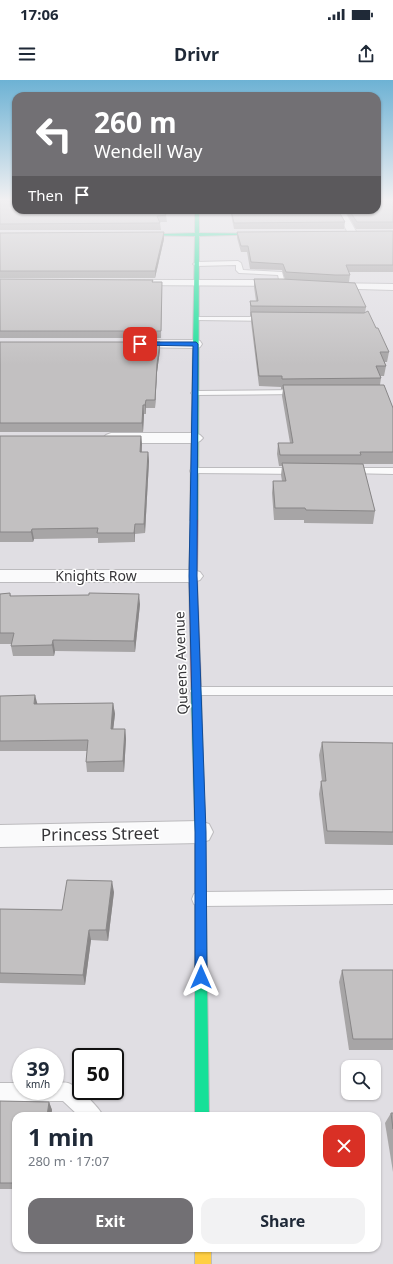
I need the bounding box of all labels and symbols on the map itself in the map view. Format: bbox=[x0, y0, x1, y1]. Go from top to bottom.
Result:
pin bbox=[123, 327, 157, 361]
street label: Knights Row bbox=[55, 566, 137, 585]
street label: Queens Avenue bbox=[169, 611, 192, 715]
street label: Princess Street bbox=[41, 821, 159, 846]
position arrow bbox=[180, 956, 222, 998]
speed limit sign: 50 bbox=[72, 1048, 124, 1100]

